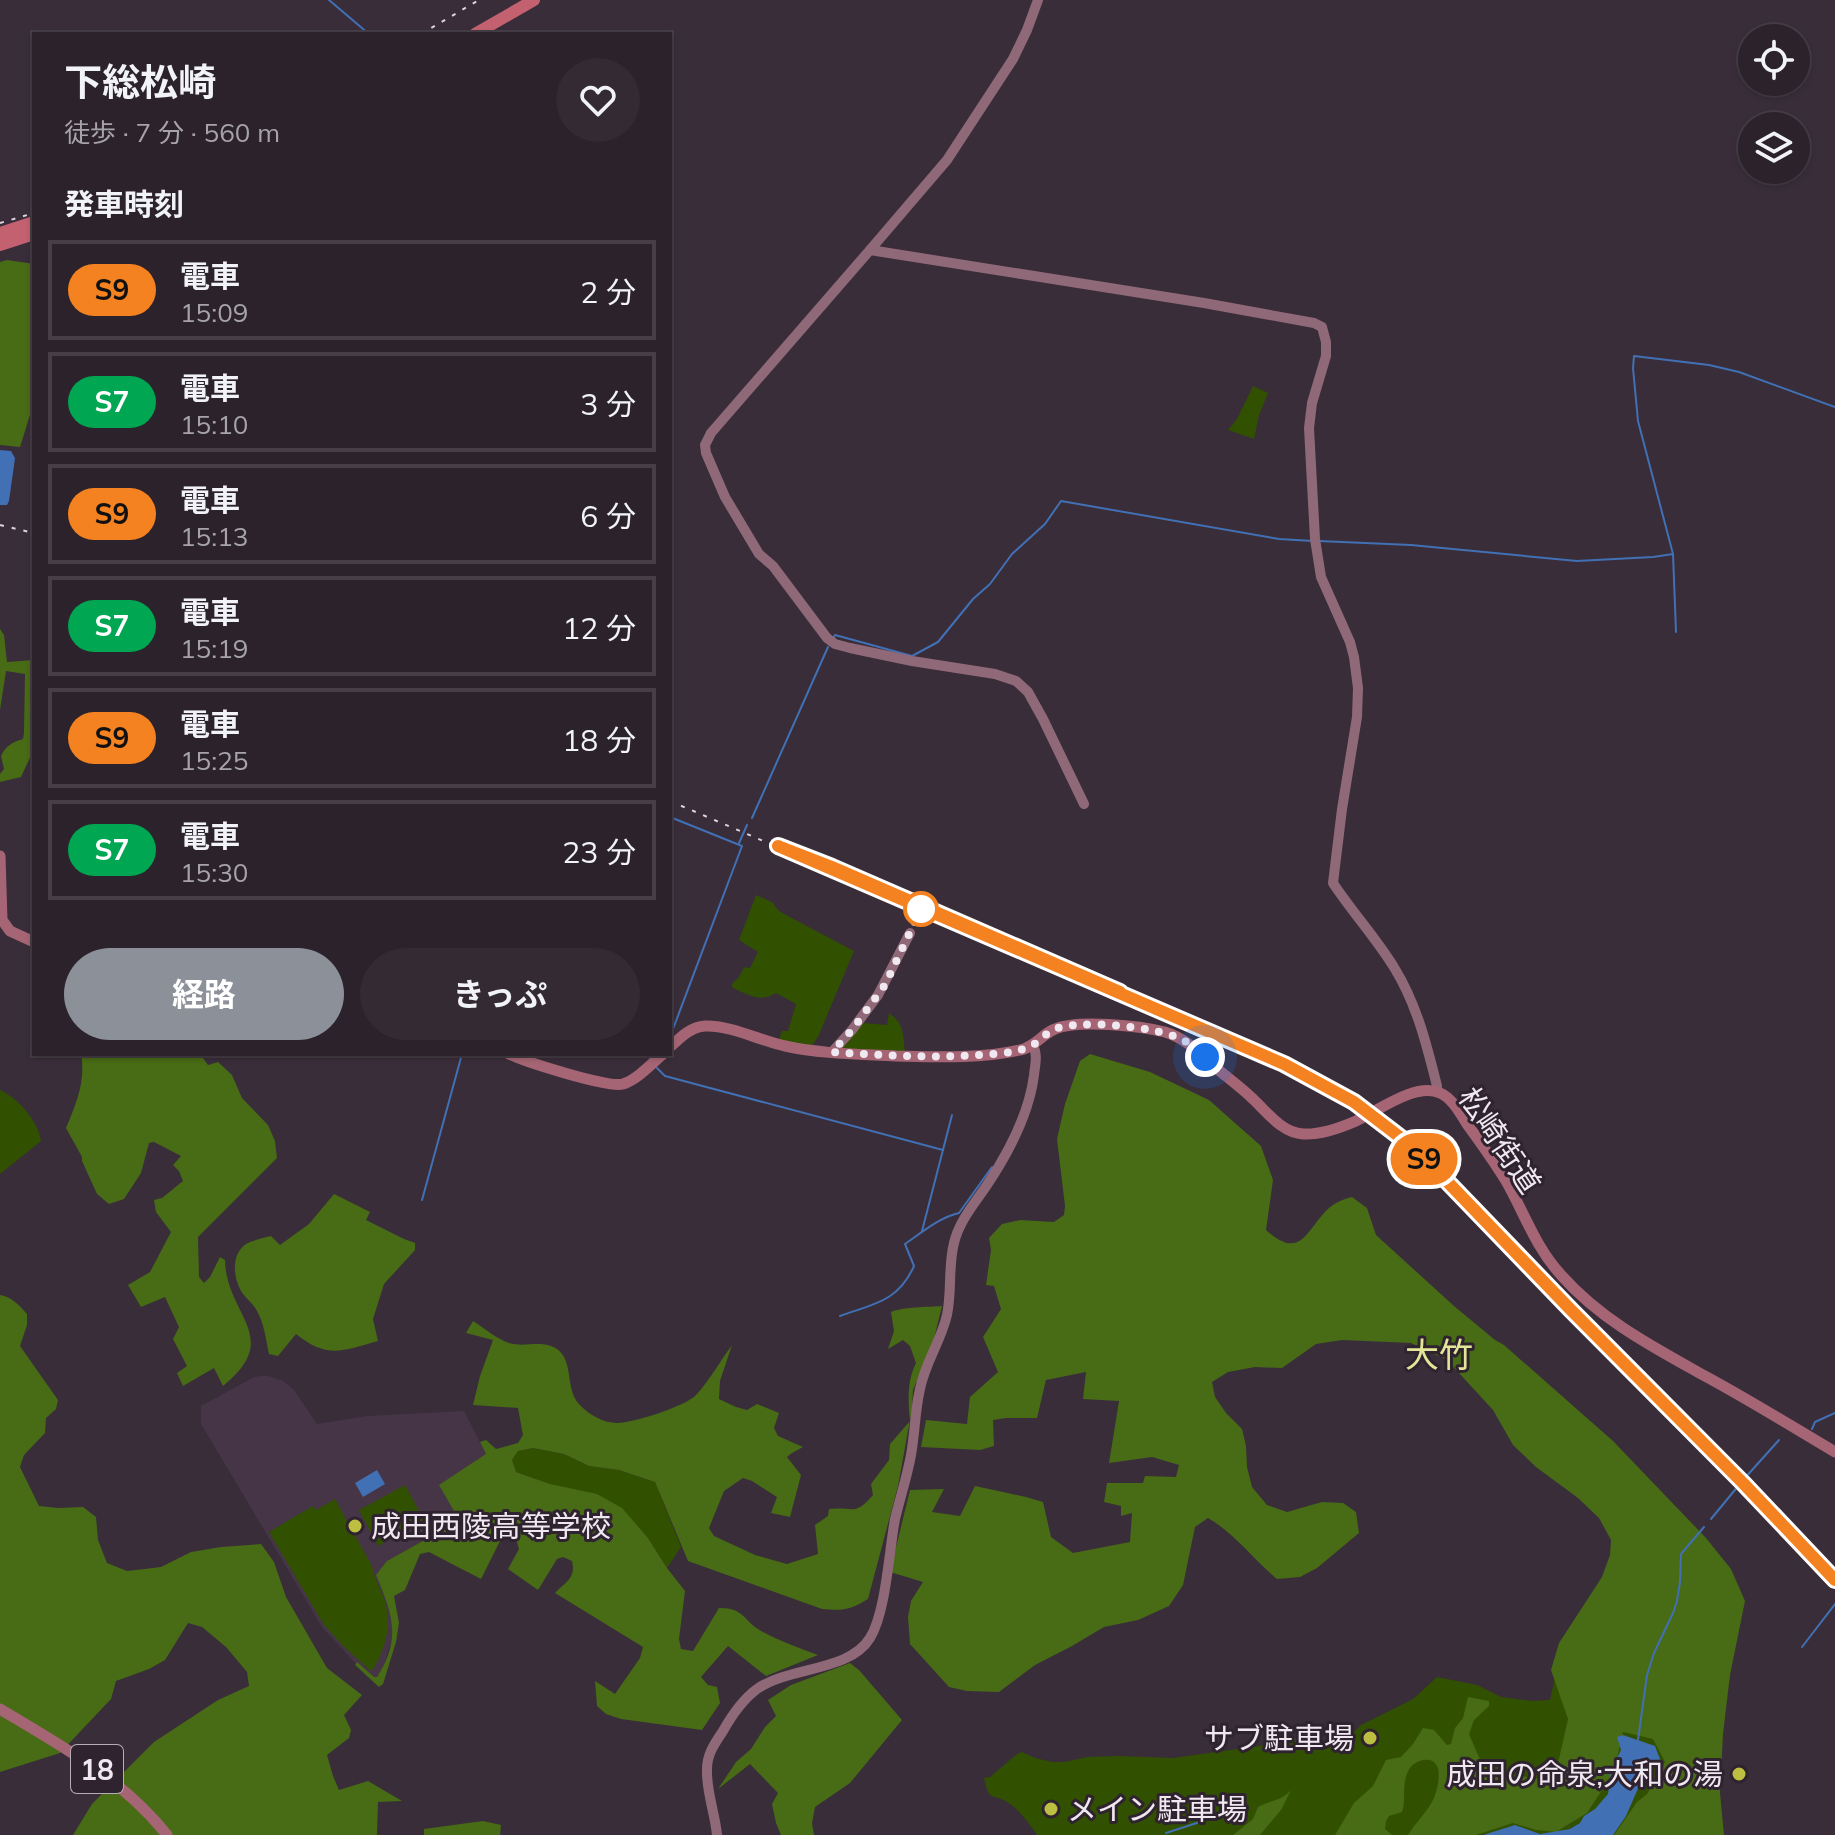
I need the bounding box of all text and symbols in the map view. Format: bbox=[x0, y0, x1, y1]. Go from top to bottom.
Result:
map controls bbox=[1738, 24, 1810, 184]
button: locate bbox=[1738, 24, 1810, 96]
text: 下総松崎 bbox=[64, 58, 216, 106]
button: heart bbox=[556, 58, 640, 142]
button: layers bbox=[1738, 112, 1810, 184]
text: 徒歩 · 7 分 · 560 m bbox=[64, 116, 280, 149]
text: 発車時刻 bbox=[64, 185, 184, 223]
text: 電車 bbox=[180, 257, 240, 295]
text: S9 bbox=[95, 272, 129, 307]
text: 2 分 bbox=[580, 273, 636, 311]
text: 15:09 bbox=[180, 296, 248, 329]
text: 電車 bbox=[180, 369, 240, 407]
text: S7 bbox=[95, 384, 129, 419]
text: 3 分 bbox=[580, 385, 636, 423]
text: 15:10 bbox=[180, 408, 248, 441]
text: 電車 bbox=[180, 481, 240, 519]
text: S9 bbox=[95, 496, 129, 531]
text: 6 分 bbox=[580, 497, 636, 535]
text: 15:13 bbox=[180, 520, 248, 553]
text: 電車 bbox=[180, 593, 240, 631]
text: S7 bbox=[95, 608, 129, 643]
text: 12 分 bbox=[562, 609, 636, 647]
text: 15:19 bbox=[180, 632, 248, 665]
text: 電車 bbox=[180, 705, 240, 743]
text: S9 bbox=[95, 720, 129, 755]
text: 18 分 bbox=[562, 721, 636, 759]
text: 15:25 bbox=[180, 744, 248, 777]
text: 電車 bbox=[180, 817, 240, 855]
text: S7 bbox=[95, 832, 129, 867]
text: 23 分 bbox=[562, 833, 636, 871]
text: 15:30 bbox=[180, 856, 248, 889]
unlabelled marker bbox=[904, 892, 938, 926]
button: 経路 bbox=[64, 948, 344, 1040]
button: きっぷ bbox=[360, 948, 640, 1040]
your location bbox=[1185, 1037, 1225, 1077]
street label: 松崎街道 bbox=[1451, 1080, 1549, 1200]
line badge: S9 bbox=[1388, 1133, 1460, 1185]
text: S9 bbox=[1407, 1141, 1441, 1176]
district label: 大竹 bbox=[1405, 1333, 1473, 1376]
place label: 成田西陵高等学校 bbox=[371, 1507, 611, 1545]
marker: 成田西陵高等学校 bbox=[346, 1517, 364, 1535]
place label: サブ駐車場 bbox=[1204, 1719, 1354, 1757]
marker: サブ駐車場 bbox=[1361, 1729, 1379, 1747]
road number: 18 bbox=[71, 1745, 123, 1793]
place label: 成田の命泉;大和の湯 bbox=[1446, 1755, 1723, 1793]
marker: 成田の命泉;大和の湯 bbox=[1730, 1765, 1748, 1783]
place label: メイン駐車場 bbox=[1067, 1790, 1247, 1828]
marker: メイン駐車場 bbox=[1042, 1800, 1060, 1818]

